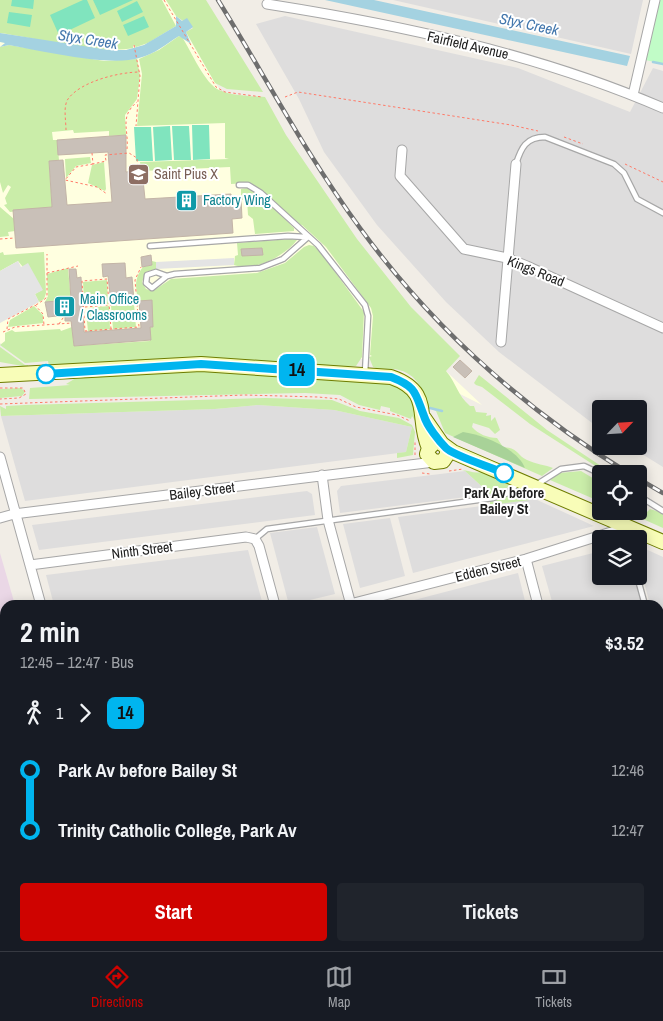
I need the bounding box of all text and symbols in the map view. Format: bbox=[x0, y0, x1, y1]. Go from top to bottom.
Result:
water label: Styx Creek bbox=[497, 7, 561, 41]
water label: Styx Creek bbox=[57, 24, 120, 54]
street label: Fairfield Avenue bbox=[426, 27, 510, 63]
school or university icon: Saint Pius X bbox=[126, 162, 150, 186]
place label: Saint Pius X bbox=[154, 165, 218, 183]
building icon: Factory Wing bbox=[175, 188, 199, 212]
place label: Factory Wing bbox=[203, 191, 271, 209]
street label: Kings Road bbox=[505, 251, 567, 291]
place label: Main Office / Classrooms bbox=[80, 290, 147, 324]
building icon: Main Office / Classrooms bbox=[52, 295, 76, 319]
line badge: 14 bbox=[274, 354, 320, 386]
text: 14 bbox=[289, 357, 305, 382]
unlabelled marker bbox=[36, 364, 56, 384]
north arrow bbox=[592, 400, 648, 455]
map controls bbox=[592, 400, 647, 585]
marker: Park Av before Bailey St bbox=[494, 463, 514, 483]
button: locate bbox=[592, 465, 647, 520]
street label: Bailey Street bbox=[168, 478, 236, 504]
place label: Park Av before Bailey St bbox=[464, 484, 544, 518]
button: layers bbox=[592, 530, 647, 585]
street label: Ninth Street bbox=[110, 537, 174, 563]
street label: Edden Street bbox=[453, 552, 523, 586]
text: 2 min bbox=[20, 613, 80, 651]
text: $3.52 bbox=[605, 630, 644, 656]
text: 12:45 – 12:47 · Bus bbox=[20, 651, 134, 673]
icon: walk bbox=[20, 699, 48, 727]
icon: forward bbox=[71, 699, 99, 727]
text: 14 bbox=[117, 700, 134, 725]
text: 1 bbox=[56, 702, 63, 724]
text: Park Av before Bailey St bbox=[58, 757, 237, 783]
text: 12:46 bbox=[611, 759, 644, 781]
text: Trinity Catholic College, Park Av bbox=[58, 817, 297, 843]
text: 12:47 bbox=[611, 819, 644, 841]
button: Start bbox=[20, 883, 327, 941]
button: Tickets bbox=[337, 883, 644, 941]
tab: Directions bbox=[91, 963, 143, 1011]
tab: Map bbox=[325, 963, 353, 1011]
tab: Tickets bbox=[535, 963, 572, 1011]

